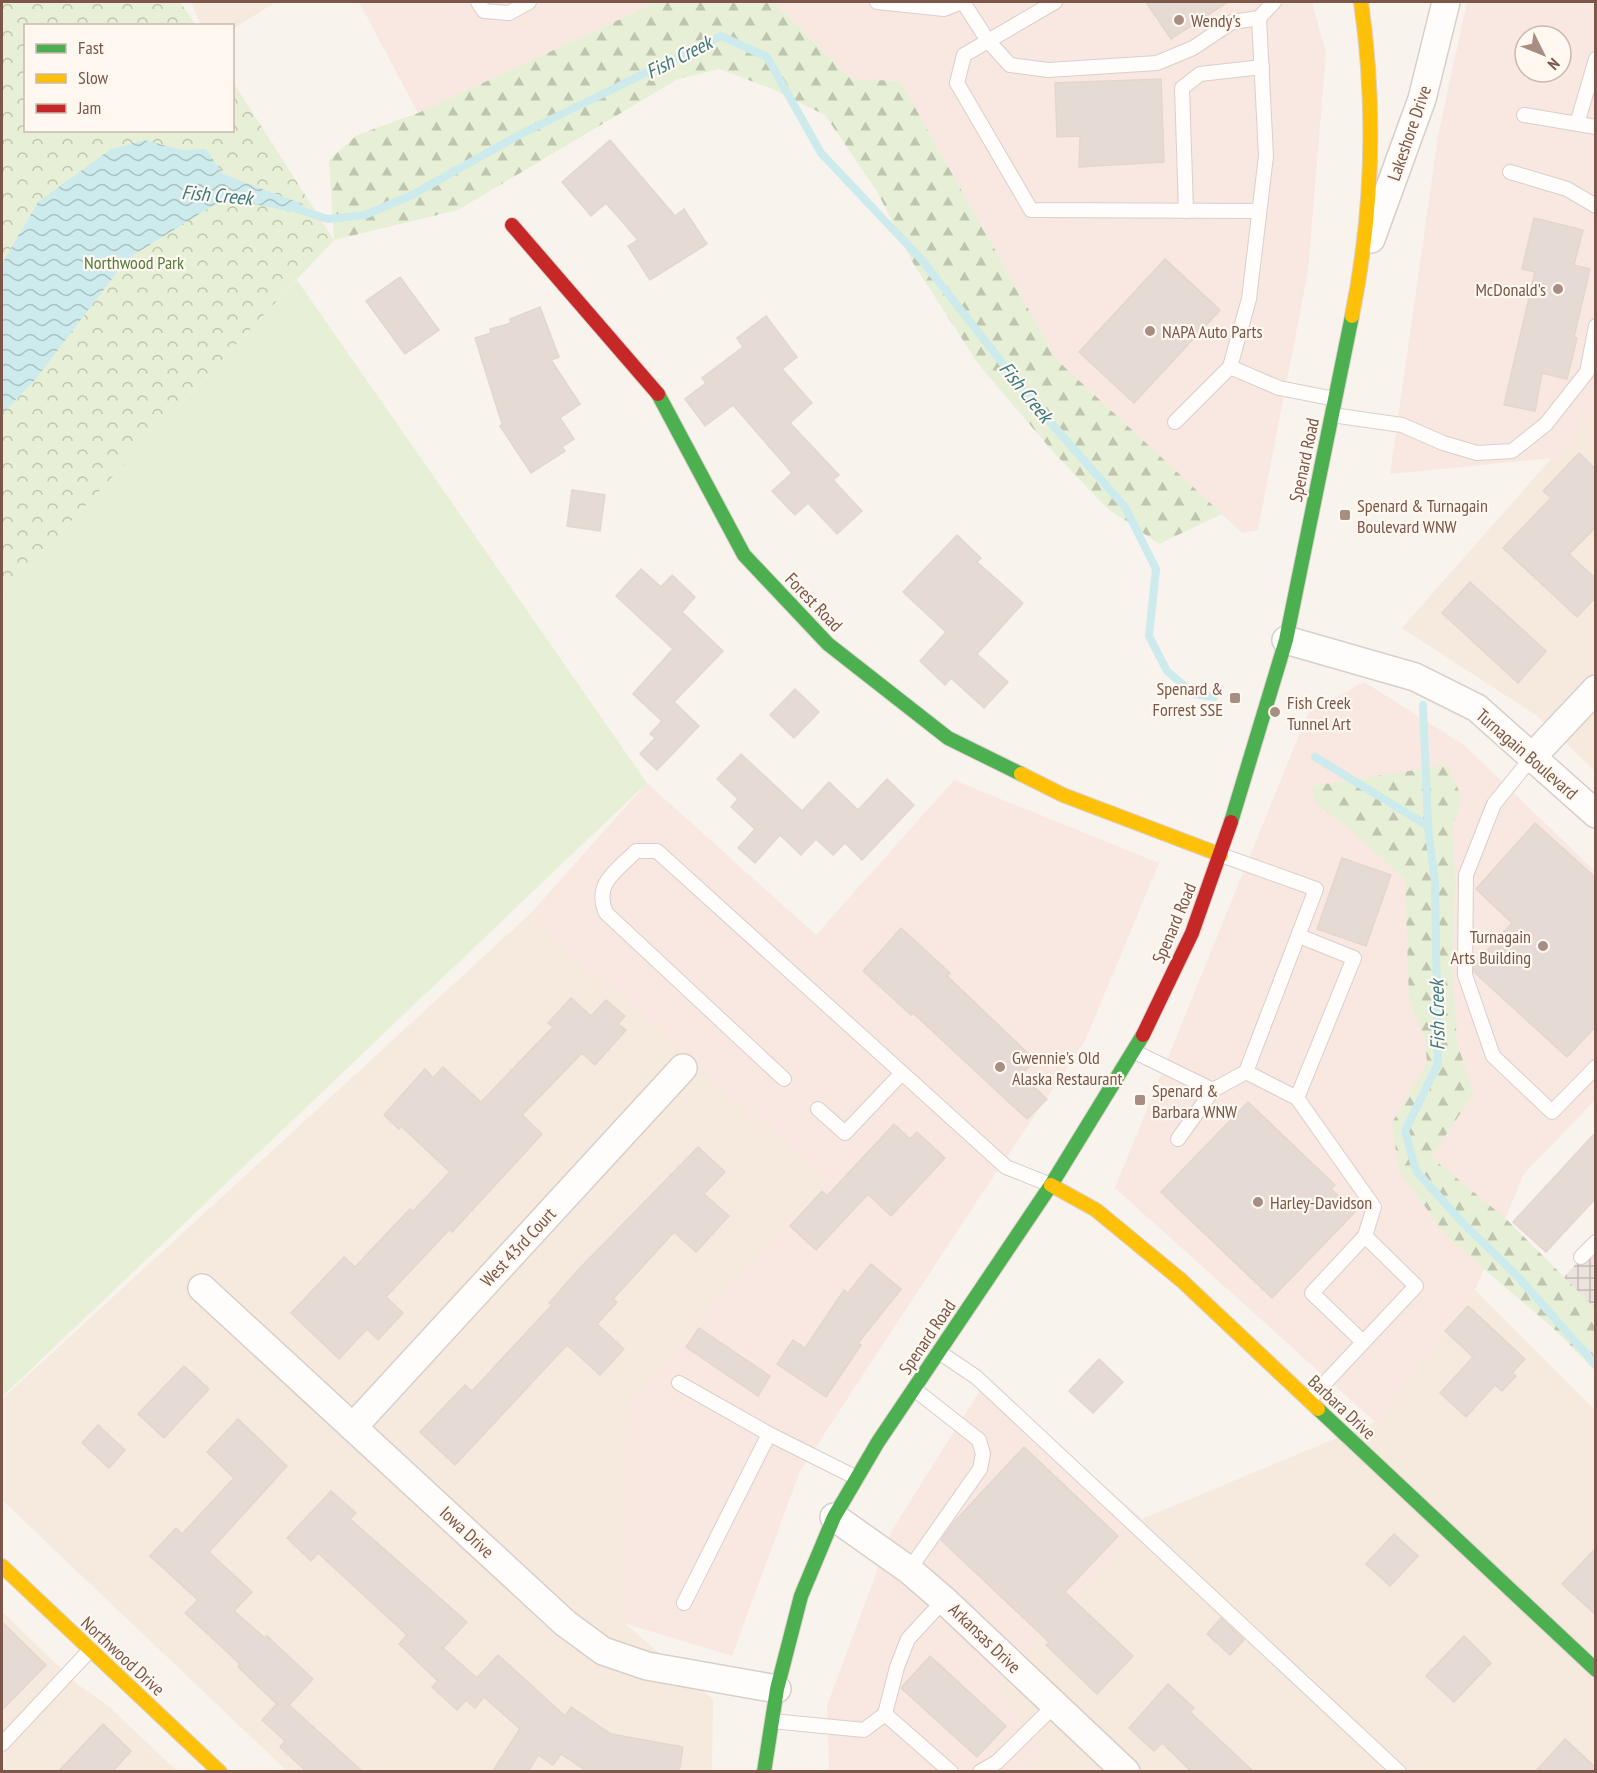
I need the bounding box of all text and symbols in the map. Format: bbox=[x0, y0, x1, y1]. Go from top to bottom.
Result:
place label: Wendy's bbox=[1191, 9, 1241, 32]
marker: Wendy's bbox=[1172, 13, 1186, 27]
legend bbox=[24, 24, 234, 132]
north arrow bbox=[1513, 24, 1573, 84]
water label: Fish Creek bbox=[642, 28, 718, 85]
text: Fast bbox=[78, 36, 104, 59]
text: N bbox=[1544, 54, 1564, 74]
text: Slow bbox=[78, 66, 109, 89]
street label: Lakeshore Drive bbox=[1382, 82, 1436, 184]
text: Jam bbox=[77, 96, 101, 119]
water label: Fish Creek bbox=[181, 179, 256, 211]
park label: Northwood Park bbox=[84, 251, 184, 274]
place label: McDonald's bbox=[1475, 278, 1546, 301]
marker: McDonald's bbox=[1551, 282, 1565, 296]
place label: NAPA Auto Parts bbox=[1162, 320, 1263, 343]
marker: NAPA Auto Parts bbox=[1143, 324, 1157, 338]
water label: Fish Creek bbox=[994, 356, 1060, 429]
street label: Spenard Road bbox=[1284, 416, 1324, 504]
place label: Spenard & Turnagain Boulevard WNW bbox=[1357, 494, 1488, 538]
marker: Spenard & Turnagain Boulevard WNW bbox=[1338, 508, 1352, 522]
street label: Forest Road bbox=[780, 568, 848, 636]
place label: Spenard & Forrest SSE bbox=[1153, 677, 1223, 721]
marker: Spenard & Forrest SSE bbox=[1228, 691, 1242, 705]
place label: Fish Creek Tunnel Art bbox=[1287, 691, 1351, 735]
street label: Turnagain Boulevard bbox=[1471, 704, 1583, 804]
marker: Fish Creek Tunnel Art bbox=[1268, 705, 1282, 719]
street label: Spenard Road bbox=[1147, 879, 1201, 967]
place label: Turnagain Arts Building bbox=[1451, 925, 1531, 969]
marker: Turnagain Arts Building bbox=[1536, 939, 1550, 953]
water label: Fish Creek bbox=[1423, 977, 1451, 1051]
place label: Gwennie's Old Alaska Restaurant bbox=[1012, 1046, 1122, 1090]
marker: Gwennie's Old Alaska Restaurant bbox=[993, 1060, 1007, 1074]
place label: Spenard & Barbara WNW bbox=[1152, 1079, 1237, 1123]
marker: Spenard & Barbara WNW bbox=[1133, 1093, 1147, 1107]
place label: Harley-Davidson bbox=[1270, 1191, 1372, 1214]
marker: Harley-Davidson bbox=[1251, 1195, 1265, 1209]
street label: West 43rd Court bbox=[475, 1203, 561, 1291]
street label: Spenard Road bbox=[894, 1295, 960, 1379]
street label: Barbara Drive bbox=[1303, 1370, 1381, 1444]
street label: Iowa Drive bbox=[435, 1501, 499, 1563]
street label: Arkansas Drive bbox=[944, 1598, 1026, 1678]
street label: Northwood Drive bbox=[76, 1611, 170, 1701]

